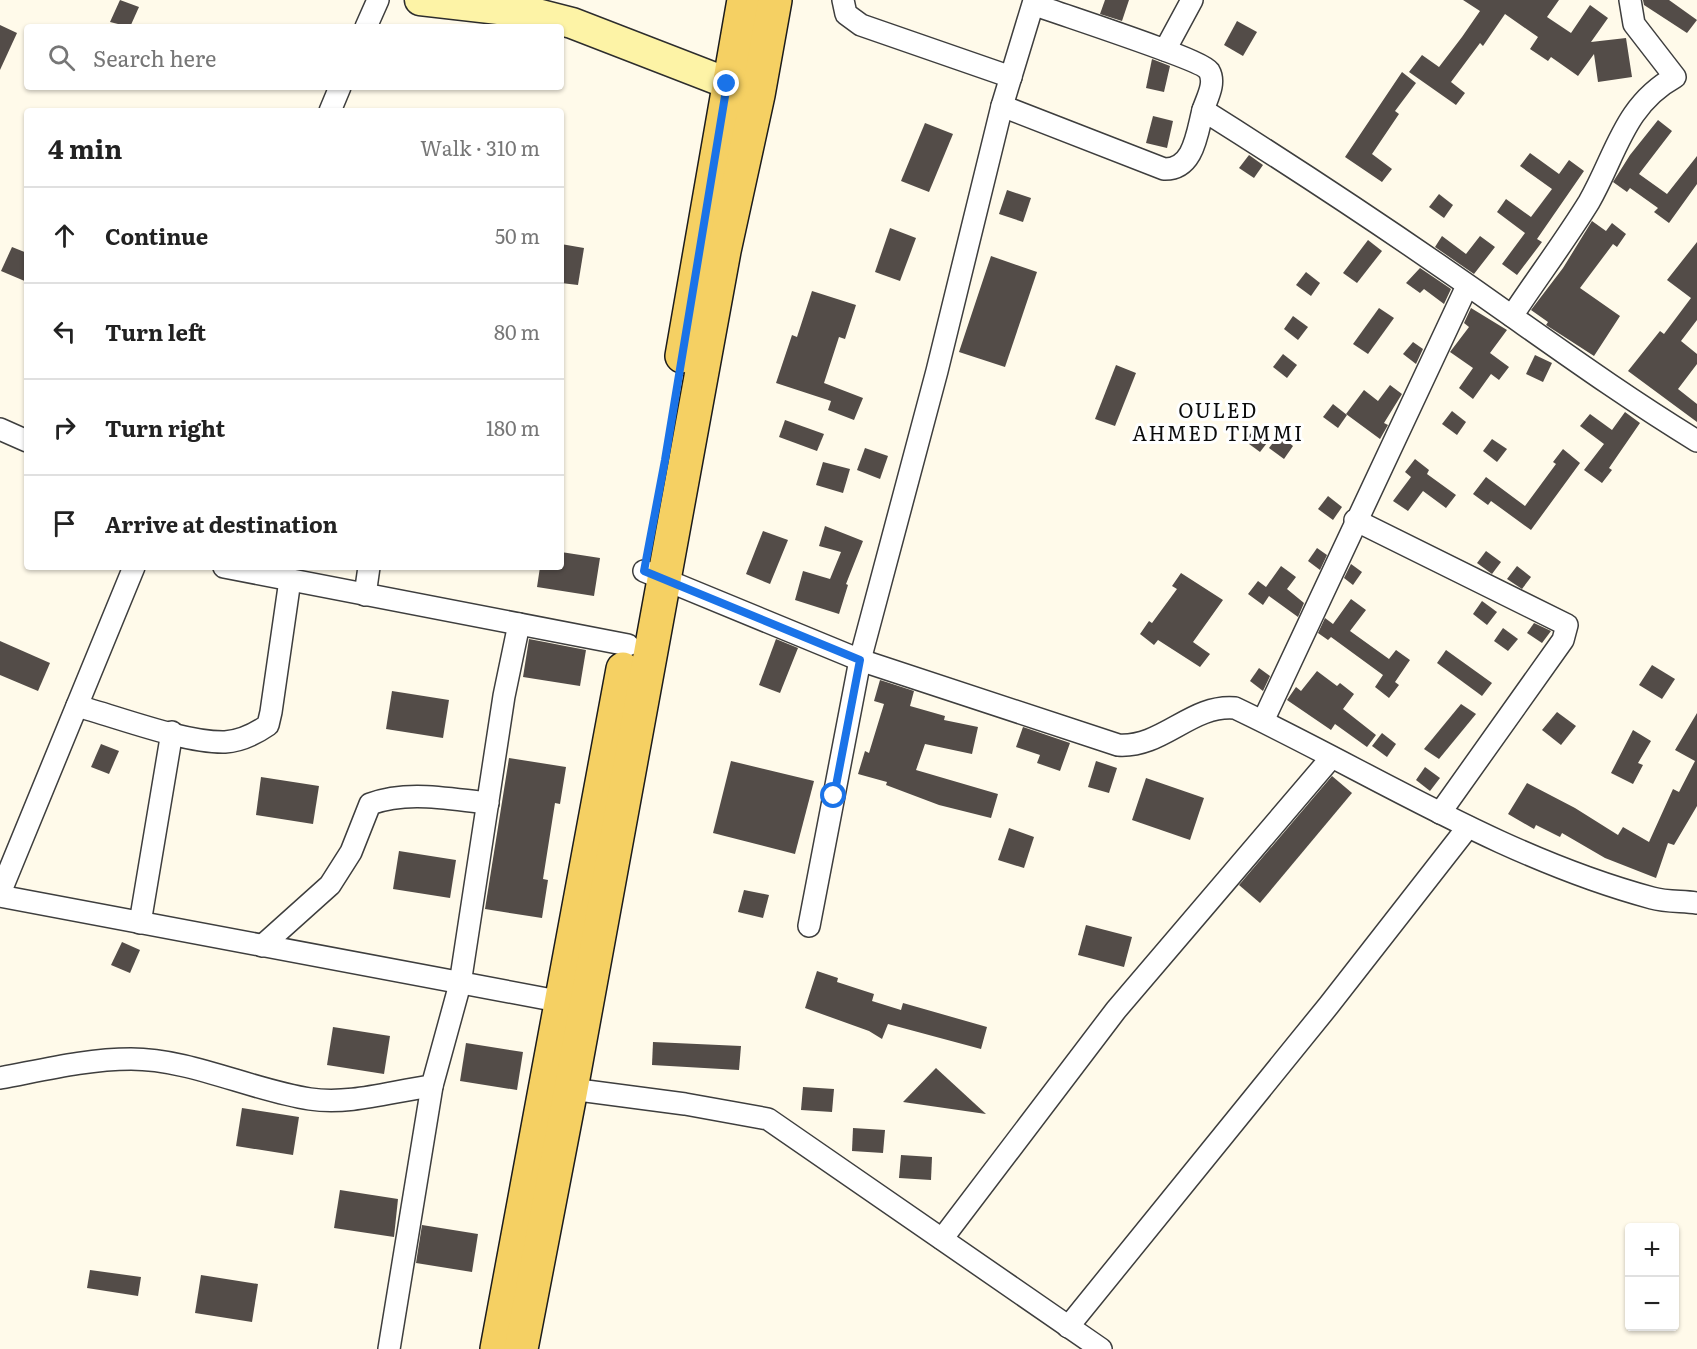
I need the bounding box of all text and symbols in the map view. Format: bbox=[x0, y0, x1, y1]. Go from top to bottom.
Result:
search box bbox=[24, 24, 564, 90]
icon: search bbox=[45, 41, 78, 74]
text: Search here bbox=[93, 41, 216, 74]
route end bbox=[713, 70, 739, 96]
text: 4 min bbox=[48, 128, 122, 167]
text: Walk · 310 m bbox=[420, 132, 540, 162]
icon: ahead bbox=[48, 219, 81, 252]
text: Continue bbox=[105, 219, 208, 252]
text: 50 m bbox=[495, 220, 540, 250]
icon: left bbox=[48, 315, 81, 348]
text: Turn left bbox=[105, 315, 206, 348]
text: 80 m bbox=[494, 316, 540, 346]
district label: OULED AHMED TIMMI bbox=[1132, 394, 1304, 447]
icon: right bbox=[48, 411, 81, 444]
text: Turn right bbox=[105, 411, 225, 444]
text: 180 m bbox=[486, 412, 540, 442]
icon: arrive bbox=[48, 507, 81, 540]
text: Arrive at destination bbox=[105, 507, 338, 540]
route start bbox=[820, 782, 846, 808]
map controls bbox=[1625, 1223, 1679, 1331]
button: + bbox=[1625, 1223, 1679, 1277]
button: − bbox=[1625, 1277, 1679, 1331]

